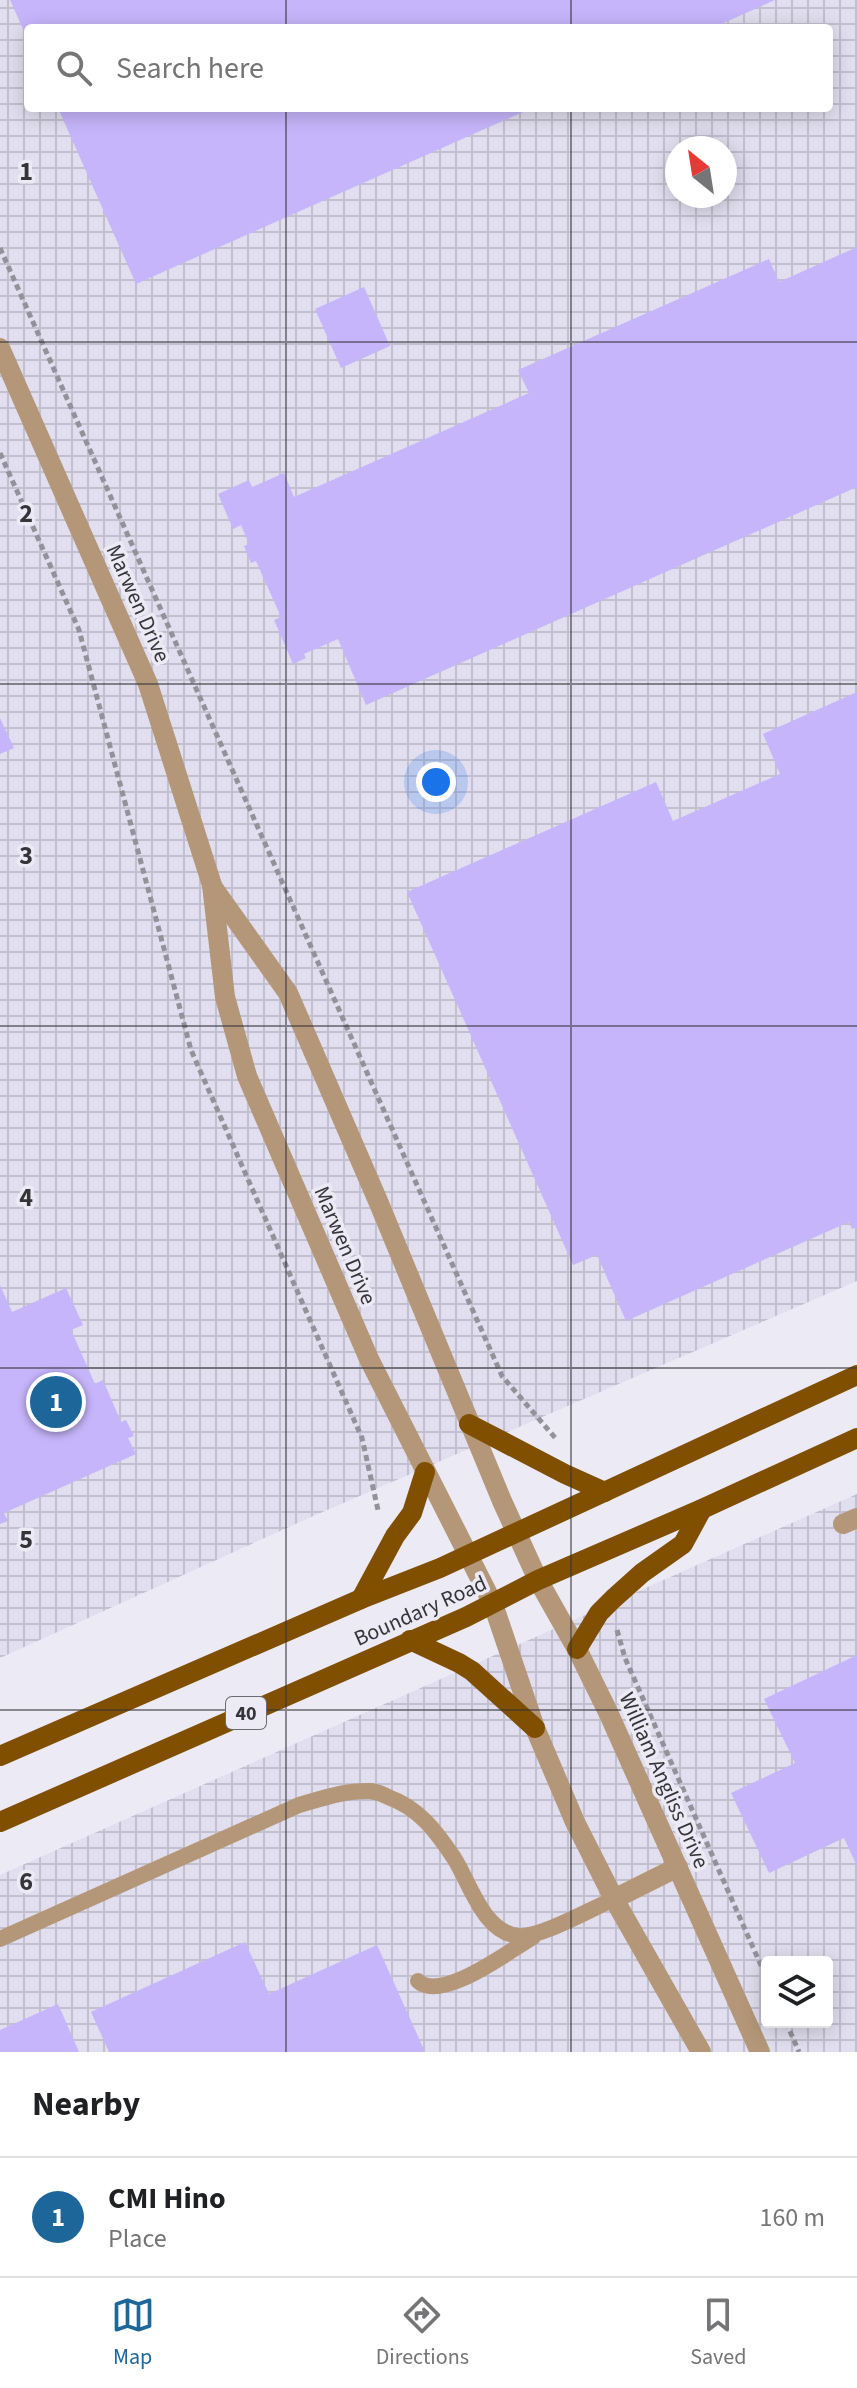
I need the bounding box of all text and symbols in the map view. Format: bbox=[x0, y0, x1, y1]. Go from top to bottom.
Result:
search box bbox=[24, 24, 833, 112]
icon: search bbox=[52, 46, 96, 90]
text: Search here bbox=[116, 47, 264, 90]
north arrow bbox=[665, 136, 737, 208]
text: 1 bbox=[19, 153, 33, 190]
text: 2 bbox=[19, 495, 33, 532]
street label: Marwen Drive bbox=[98, 539, 178, 667]
your location bbox=[416, 762, 456, 802]
text: 3 bbox=[19, 837, 33, 874]
text: 4 bbox=[19, 1179, 33, 1216]
street label: Marwen Drive bbox=[306, 1181, 384, 1310]
pin: 1 bbox=[30, 1372, 82, 1432]
text: 5 bbox=[19, 1521, 33, 1558]
street label: Boundary Road bbox=[349, 1567, 492, 1654]
street label: William Angliss Drive bbox=[611, 1687, 717, 1874]
road number: 40 bbox=[226, 1697, 266, 1729]
text: 6 bbox=[19, 1863, 33, 1900]
map controls bbox=[761, 1956, 833, 2028]
button: layers bbox=[761, 1956, 833, 2028]
text: Nearby bbox=[32, 2080, 140, 2129]
text: CMI Hino bbox=[108, 2177, 226, 2220]
text: 1 bbox=[51, 2199, 65, 2236]
text: 160 m bbox=[759, 2199, 825, 2236]
text: Place bbox=[108, 2220, 167, 2257]
tab: Map bbox=[111, 2293, 155, 2373]
tab: Directions bbox=[376, 2293, 469, 2373]
tab: Saved bbox=[690, 2293, 746, 2373]

